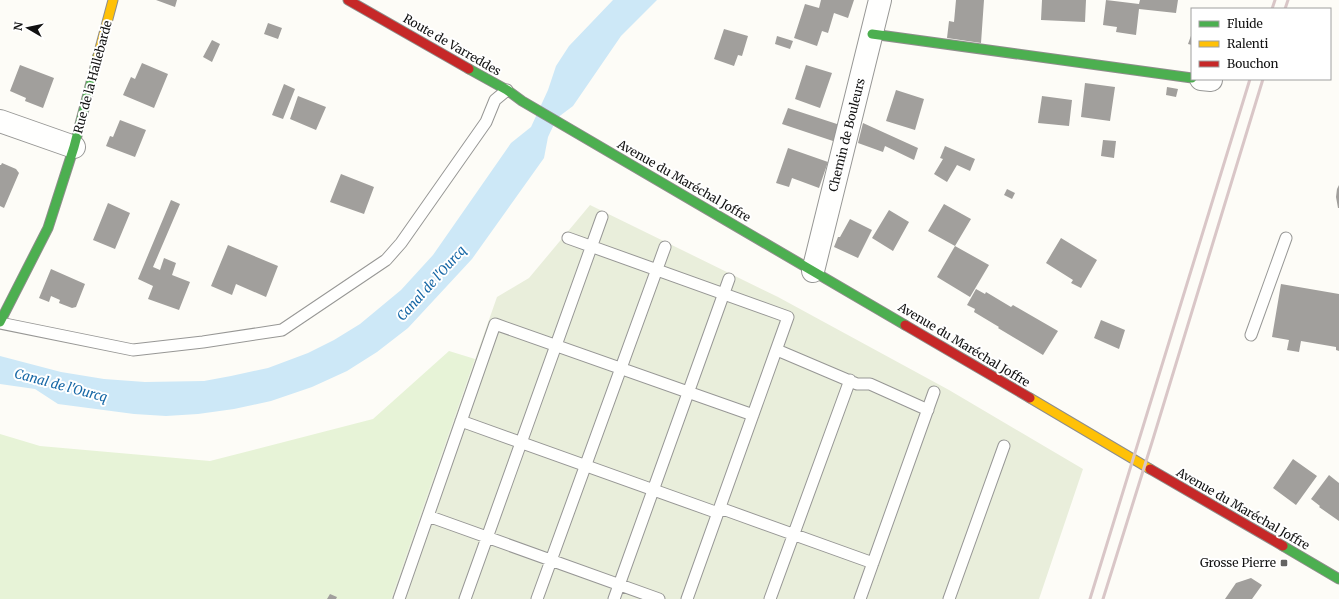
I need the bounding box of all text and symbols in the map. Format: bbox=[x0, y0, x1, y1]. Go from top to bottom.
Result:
north arrow bbox=[8, 8, 48, 48]
legend bbox=[1191, 8, 1331, 80]
street label: Route de Varreddes bbox=[401, 10, 504, 79]
text: Fluide bbox=[1227, 16, 1263, 31]
street label: Rue de la Hallebarde bbox=[70, 19, 115, 135]
text: N bbox=[11, 21, 26, 32]
text: Ralenti bbox=[1227, 36, 1268, 51]
text: Bouchon bbox=[1227, 56, 1279, 71]
street label: Chemin de Bouleurs bbox=[825, 76, 868, 193]
street label: Avenue du Maréchal Joffre bbox=[614, 136, 753, 225]
water label: Canal de l'Ourcq bbox=[393, 242, 470, 324]
street label: Avenue du Maréchal Joffre bbox=[895, 299, 1033, 390]
water label: Canal de l'Ourcq bbox=[13, 365, 109, 406]
street label: Avenue du Maréchal Joffre bbox=[1173, 464, 1312, 553]
place label: Grosse Pierre bbox=[1200, 555, 1276, 570]
marker: Grosse Pierre bbox=[1279, 558, 1289, 568]

